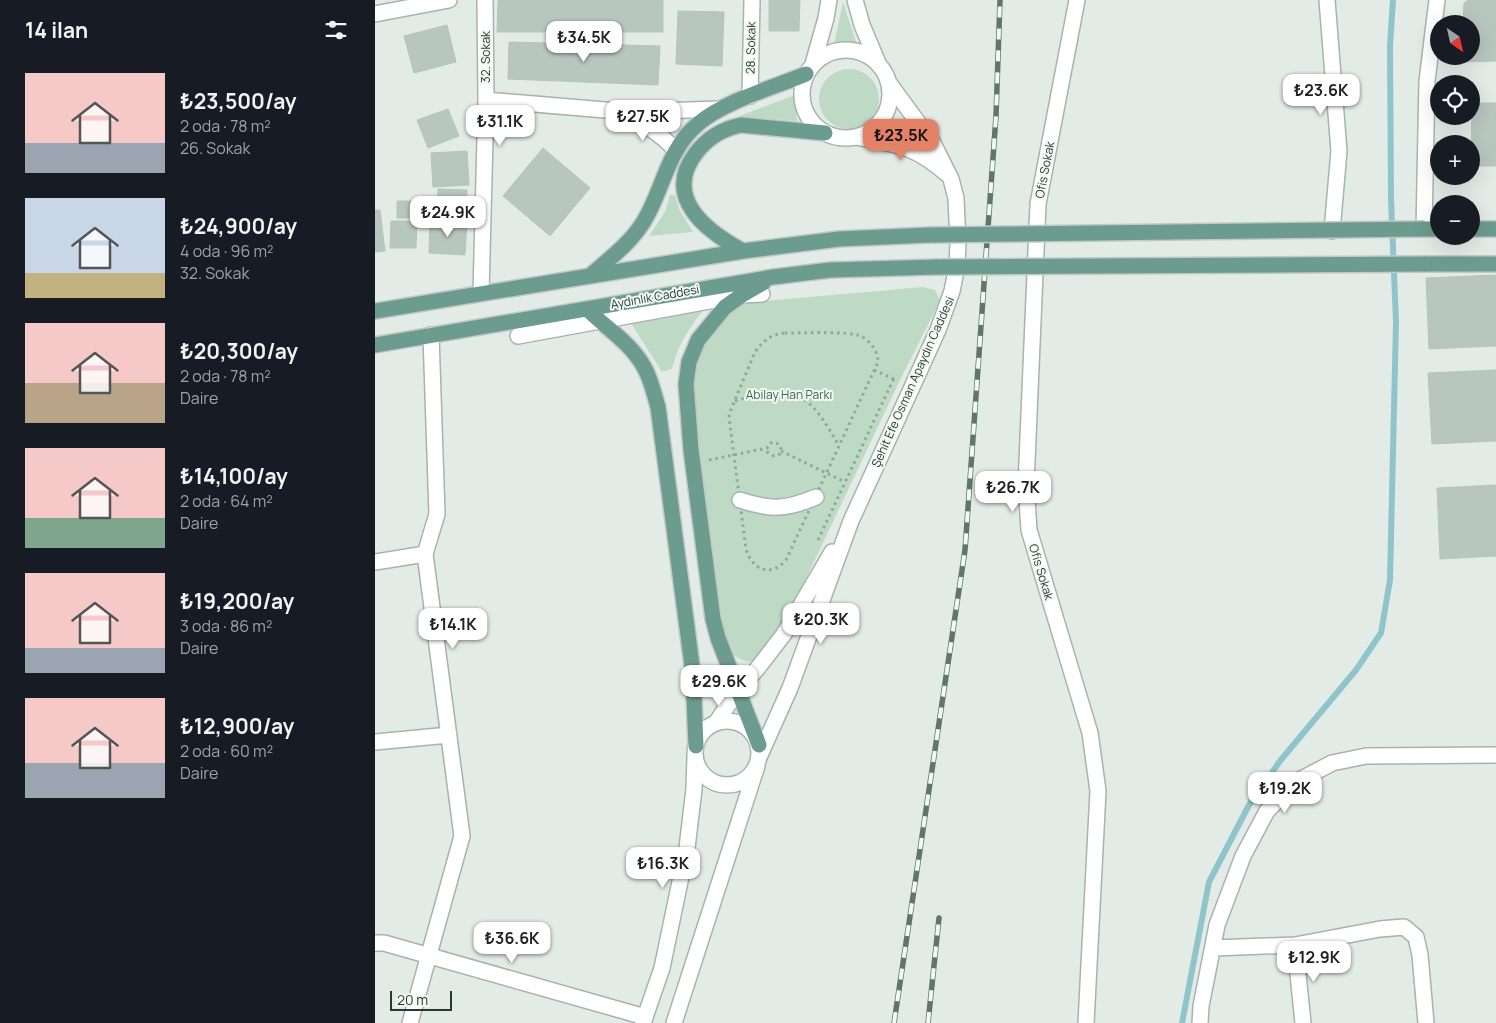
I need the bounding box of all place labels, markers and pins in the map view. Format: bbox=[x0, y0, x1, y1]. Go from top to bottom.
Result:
pin: ₺34.5K bbox=[543, 20, 625, 63]
pin: ₺23.6K bbox=[1280, 74, 1362, 116]
pin: ₺27.5K bbox=[602, 100, 684, 142]
pin: ₺31.1K bbox=[459, 104, 541, 147]
pin: ₺23.5K bbox=[860, 119, 942, 161]
pin: ₺24.9K bbox=[407, 196, 489, 238]
pin: ₺26.7K bbox=[972, 470, 1054, 513]
pin: ₺20.3K bbox=[780, 602, 862, 645]
pin: ₺14.1K bbox=[412, 608, 494, 650]
pin: ₺29.6K bbox=[678, 664, 760, 707]
pin: ₺19.2K bbox=[1244, 772, 1326, 814]
pin: ₺16.3K bbox=[622, 846, 704, 889]
pin: ₺36.6K bbox=[471, 922, 553, 964]
pin: ₺12.9K bbox=[1273, 940, 1355, 983]

